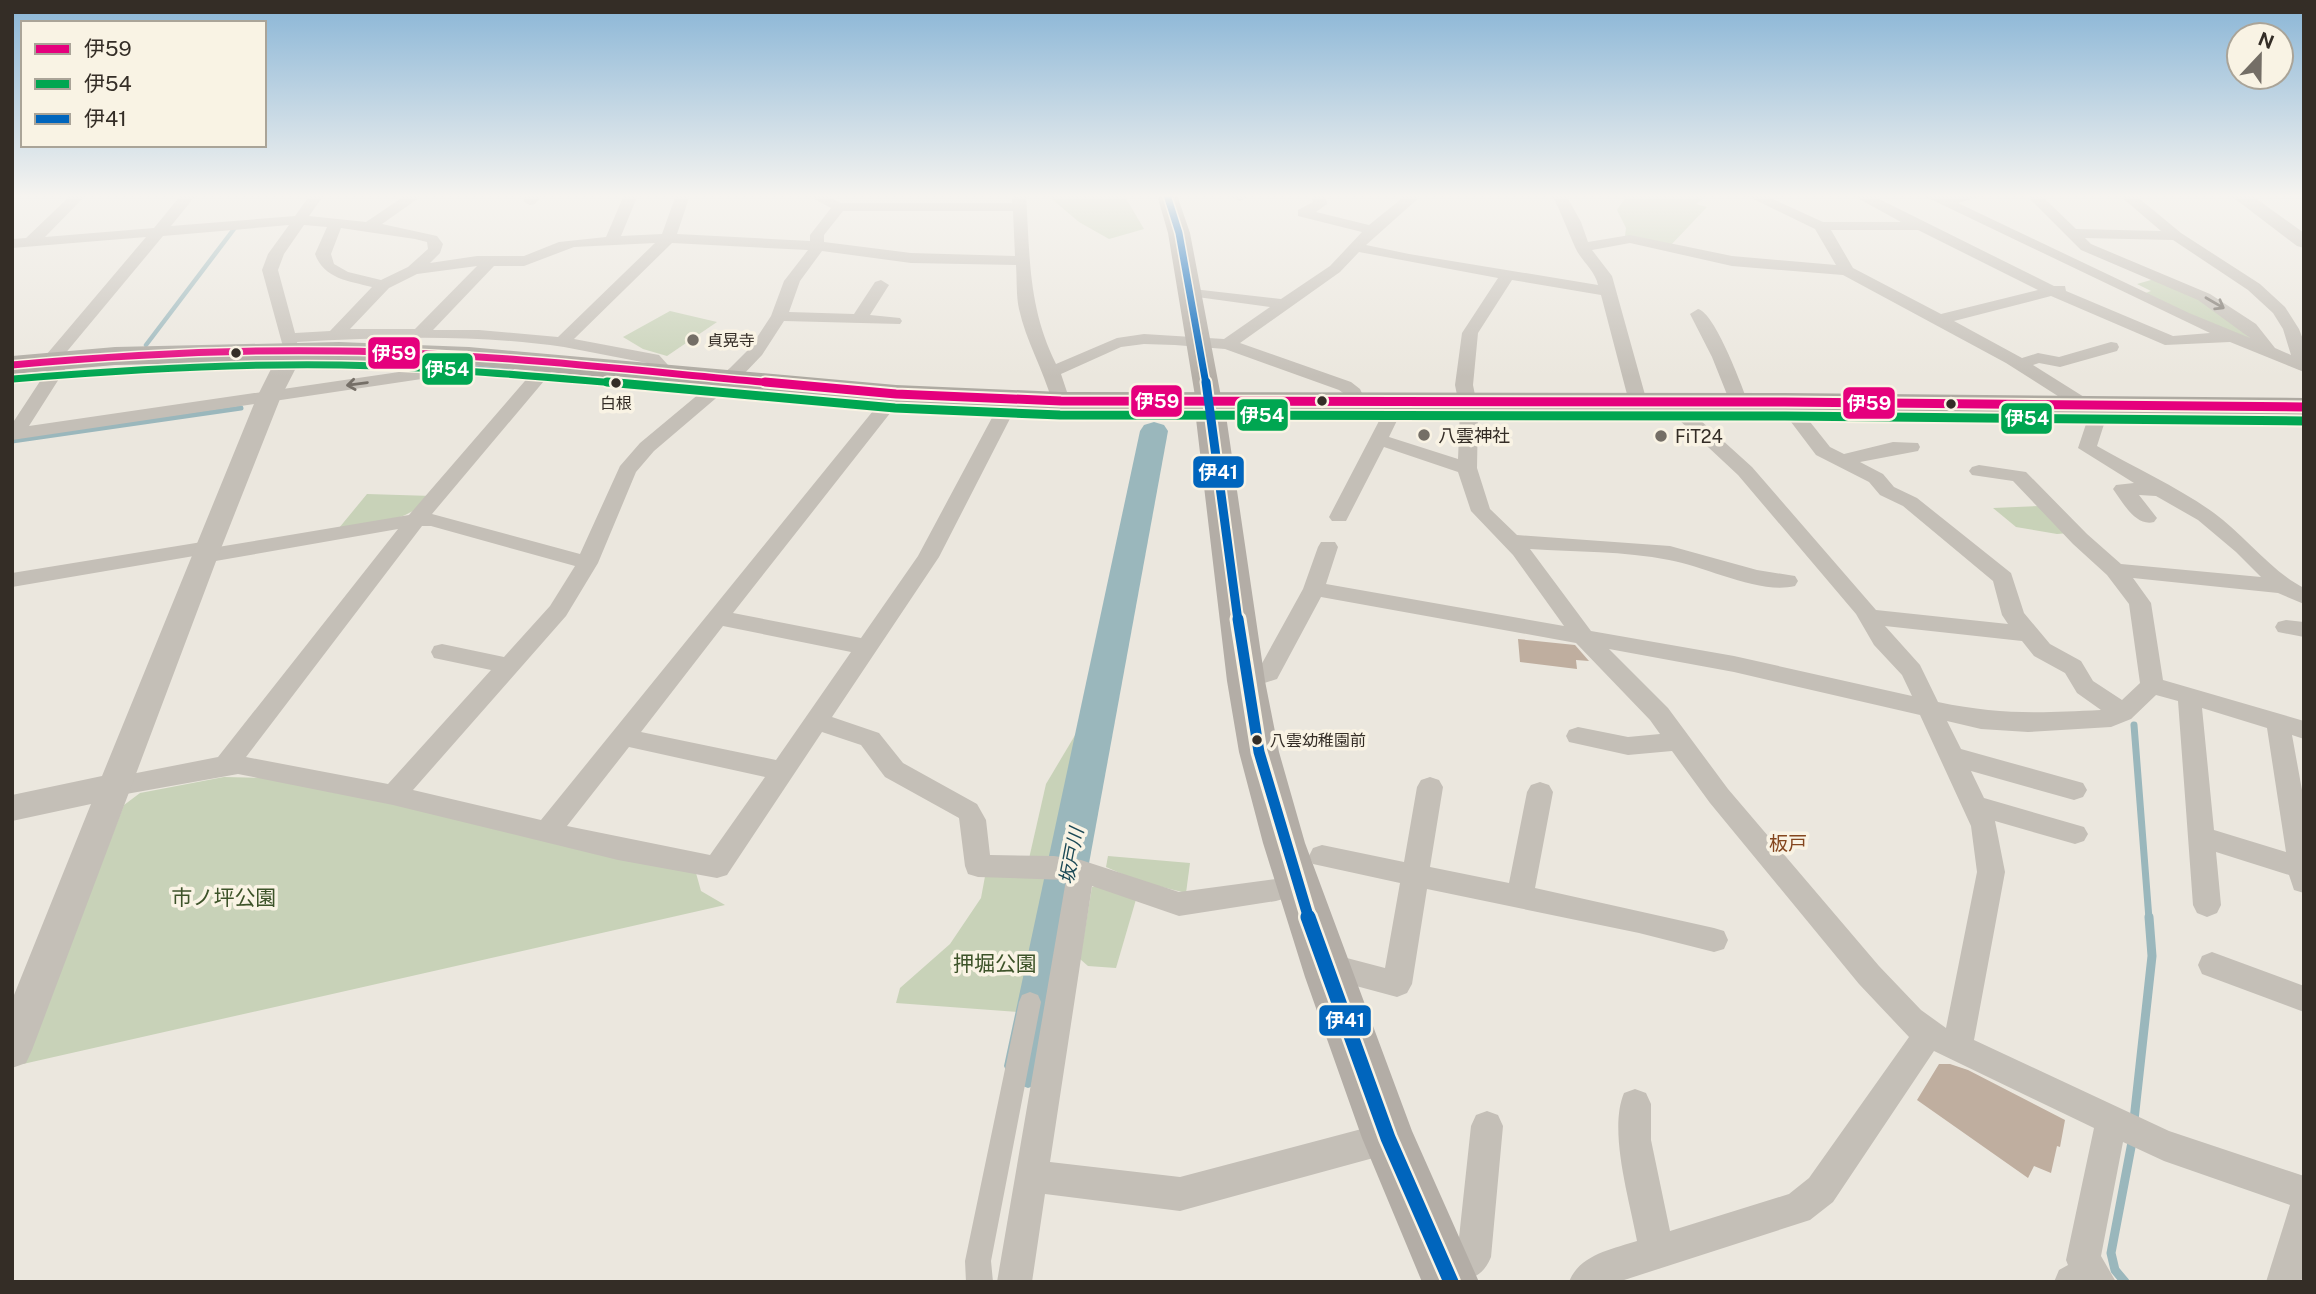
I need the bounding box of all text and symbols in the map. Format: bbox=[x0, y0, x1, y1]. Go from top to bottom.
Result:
legend bbox=[21, 21, 266, 147]
north arrow bbox=[2225, 21, 2295, 91]
text: N bbox=[2255, 27, 2277, 53]
text: 伊59 bbox=[84, 36, 132, 61]
text: 伊54 bbox=[84, 71, 132, 96]
text: 伊41 bbox=[84, 106, 127, 131]
one-way arrow bbox=[2204, 296, 2224, 310]
place label: 貞晃寺 bbox=[707, 331, 755, 350]
marker: 貞晃寺 bbox=[685, 332, 701, 348]
line badge: 伊59 bbox=[367, 336, 421, 370]
text: 伊59 bbox=[372, 342, 416, 364]
unlabelled marker bbox=[229, 346, 243, 360]
line badge: 伊54 bbox=[421, 352, 474, 386]
text: 伊54 bbox=[425, 358, 469, 380]
marker: 白根 bbox=[609, 376, 623, 390]
one-way arrow bbox=[346, 378, 368, 391]
line badge: 伊59 bbox=[1130, 384, 1183, 418]
line badge: 伊59 bbox=[1842, 386, 1896, 420]
text: 伊59 bbox=[1135, 390, 1179, 412]
text: 伊59 bbox=[1847, 392, 1891, 414]
place label: 白根 bbox=[600, 394, 632, 413]
unlabelled marker bbox=[1315, 394, 1329, 408]
unlabelled marker bbox=[1944, 397, 1958, 411]
line badge: 伊54 bbox=[1236, 398, 1289, 432]
line badge: 伊54 bbox=[2000, 402, 2053, 435]
text: 伊54 bbox=[1240, 404, 1284, 426]
text: 伊54 bbox=[2005, 407, 2049, 429]
place label: 八雲神社 bbox=[1438, 425, 1510, 446]
place label: FiT24 bbox=[1675, 426, 1723, 447]
marker: 八雲神社 bbox=[1416, 427, 1432, 443]
marker: FiT24 bbox=[1653, 428, 1669, 444]
line badge: 伊41 bbox=[1192, 455, 1245, 489]
text: 伊41 bbox=[1198, 461, 1238, 483]
place label: 八雲幼稚園前 bbox=[1270, 731, 1366, 750]
marker: 八雲幼稚園前 bbox=[1250, 733, 1264, 747]
water label: 坂戸川 bbox=[1055, 824, 1088, 886]
district label: 板戸 bbox=[1769, 832, 1807, 854]
park label: 市ノ坪公園 bbox=[172, 885, 277, 910]
park label: 押堀公園 bbox=[953, 951, 1037, 976]
line badge: 伊41 bbox=[1318, 1004, 1372, 1037]
text: 伊41 bbox=[1325, 1009, 1365, 1031]

